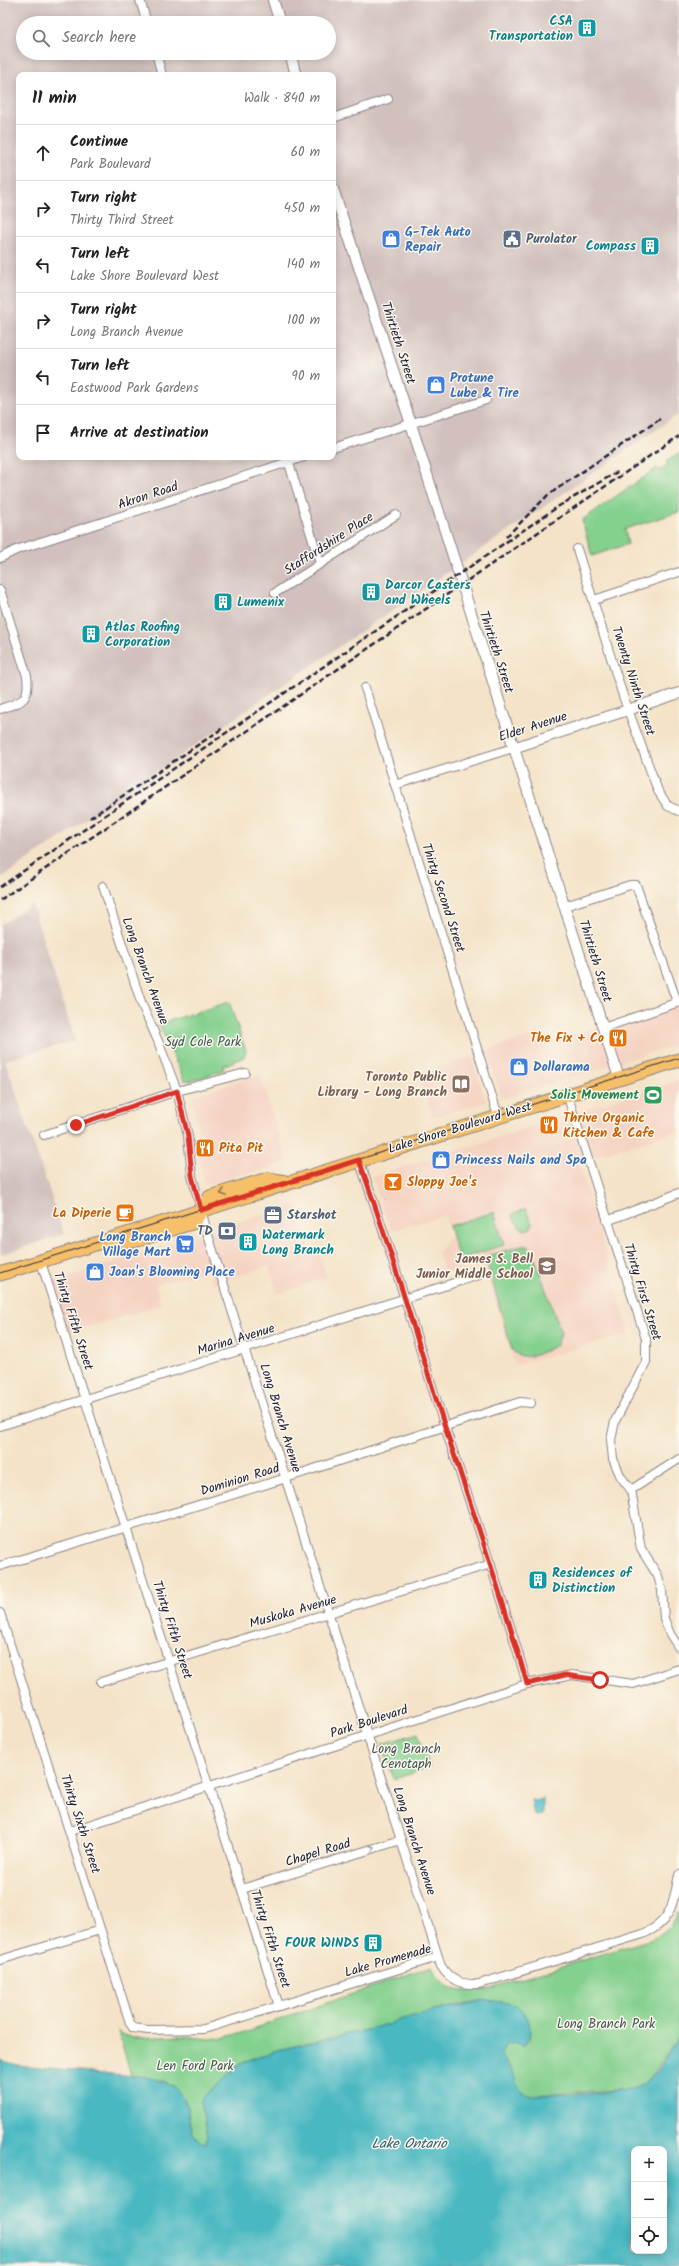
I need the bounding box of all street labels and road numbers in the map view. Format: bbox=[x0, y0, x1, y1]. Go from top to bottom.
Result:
street label: Thirtieth Street bbox=[375, 299, 421, 388]
street label: Akron Road bbox=[115, 476, 181, 516]
street label: Staffordshire Place bbox=[280, 507, 378, 581]
street label: Thirtieth Street bbox=[473, 608, 519, 697]
street label: Twenty Ninth Street bbox=[605, 624, 661, 739]
street label: Elder Avenue bbox=[496, 706, 570, 748]
street label: Thirty Second Street bbox=[415, 841, 471, 956]
street label: Long Branch Avenue bbox=[116, 914, 174, 1028]
street label: Thirtieth Street bbox=[572, 917, 618, 1006]
street label: Lake Shore Boulevard West bbox=[386, 1096, 535, 1160]
street label: Thirty First Street bbox=[617, 1241, 667, 1344]
street label: Thirty Fifth Street bbox=[47, 1269, 99, 1374]
street label: Marina Avenue bbox=[195, 1318, 278, 1362]
street label: Long Branch Avenue bbox=[253, 1361, 307, 1475]
street label: Dominion Road bbox=[198, 1458, 283, 1502]
street label: Thirty Fifth Street bbox=[146, 1578, 198, 1683]
street label: Muskoka Avenue bbox=[247, 1590, 339, 1634]
street label: Park Boulevard bbox=[327, 1699, 411, 1744]
street label: Thirty Sixth Street bbox=[54, 1772, 106, 1877]
street label: Long Branch Avenue bbox=[387, 1784, 442, 1898]
street label: Chapel Road bbox=[283, 1833, 354, 1873]
street label: Thirty Fifth Street bbox=[244, 1887, 296, 1992]
street label: Lake Promenade bbox=[342, 1939, 434, 1983]

